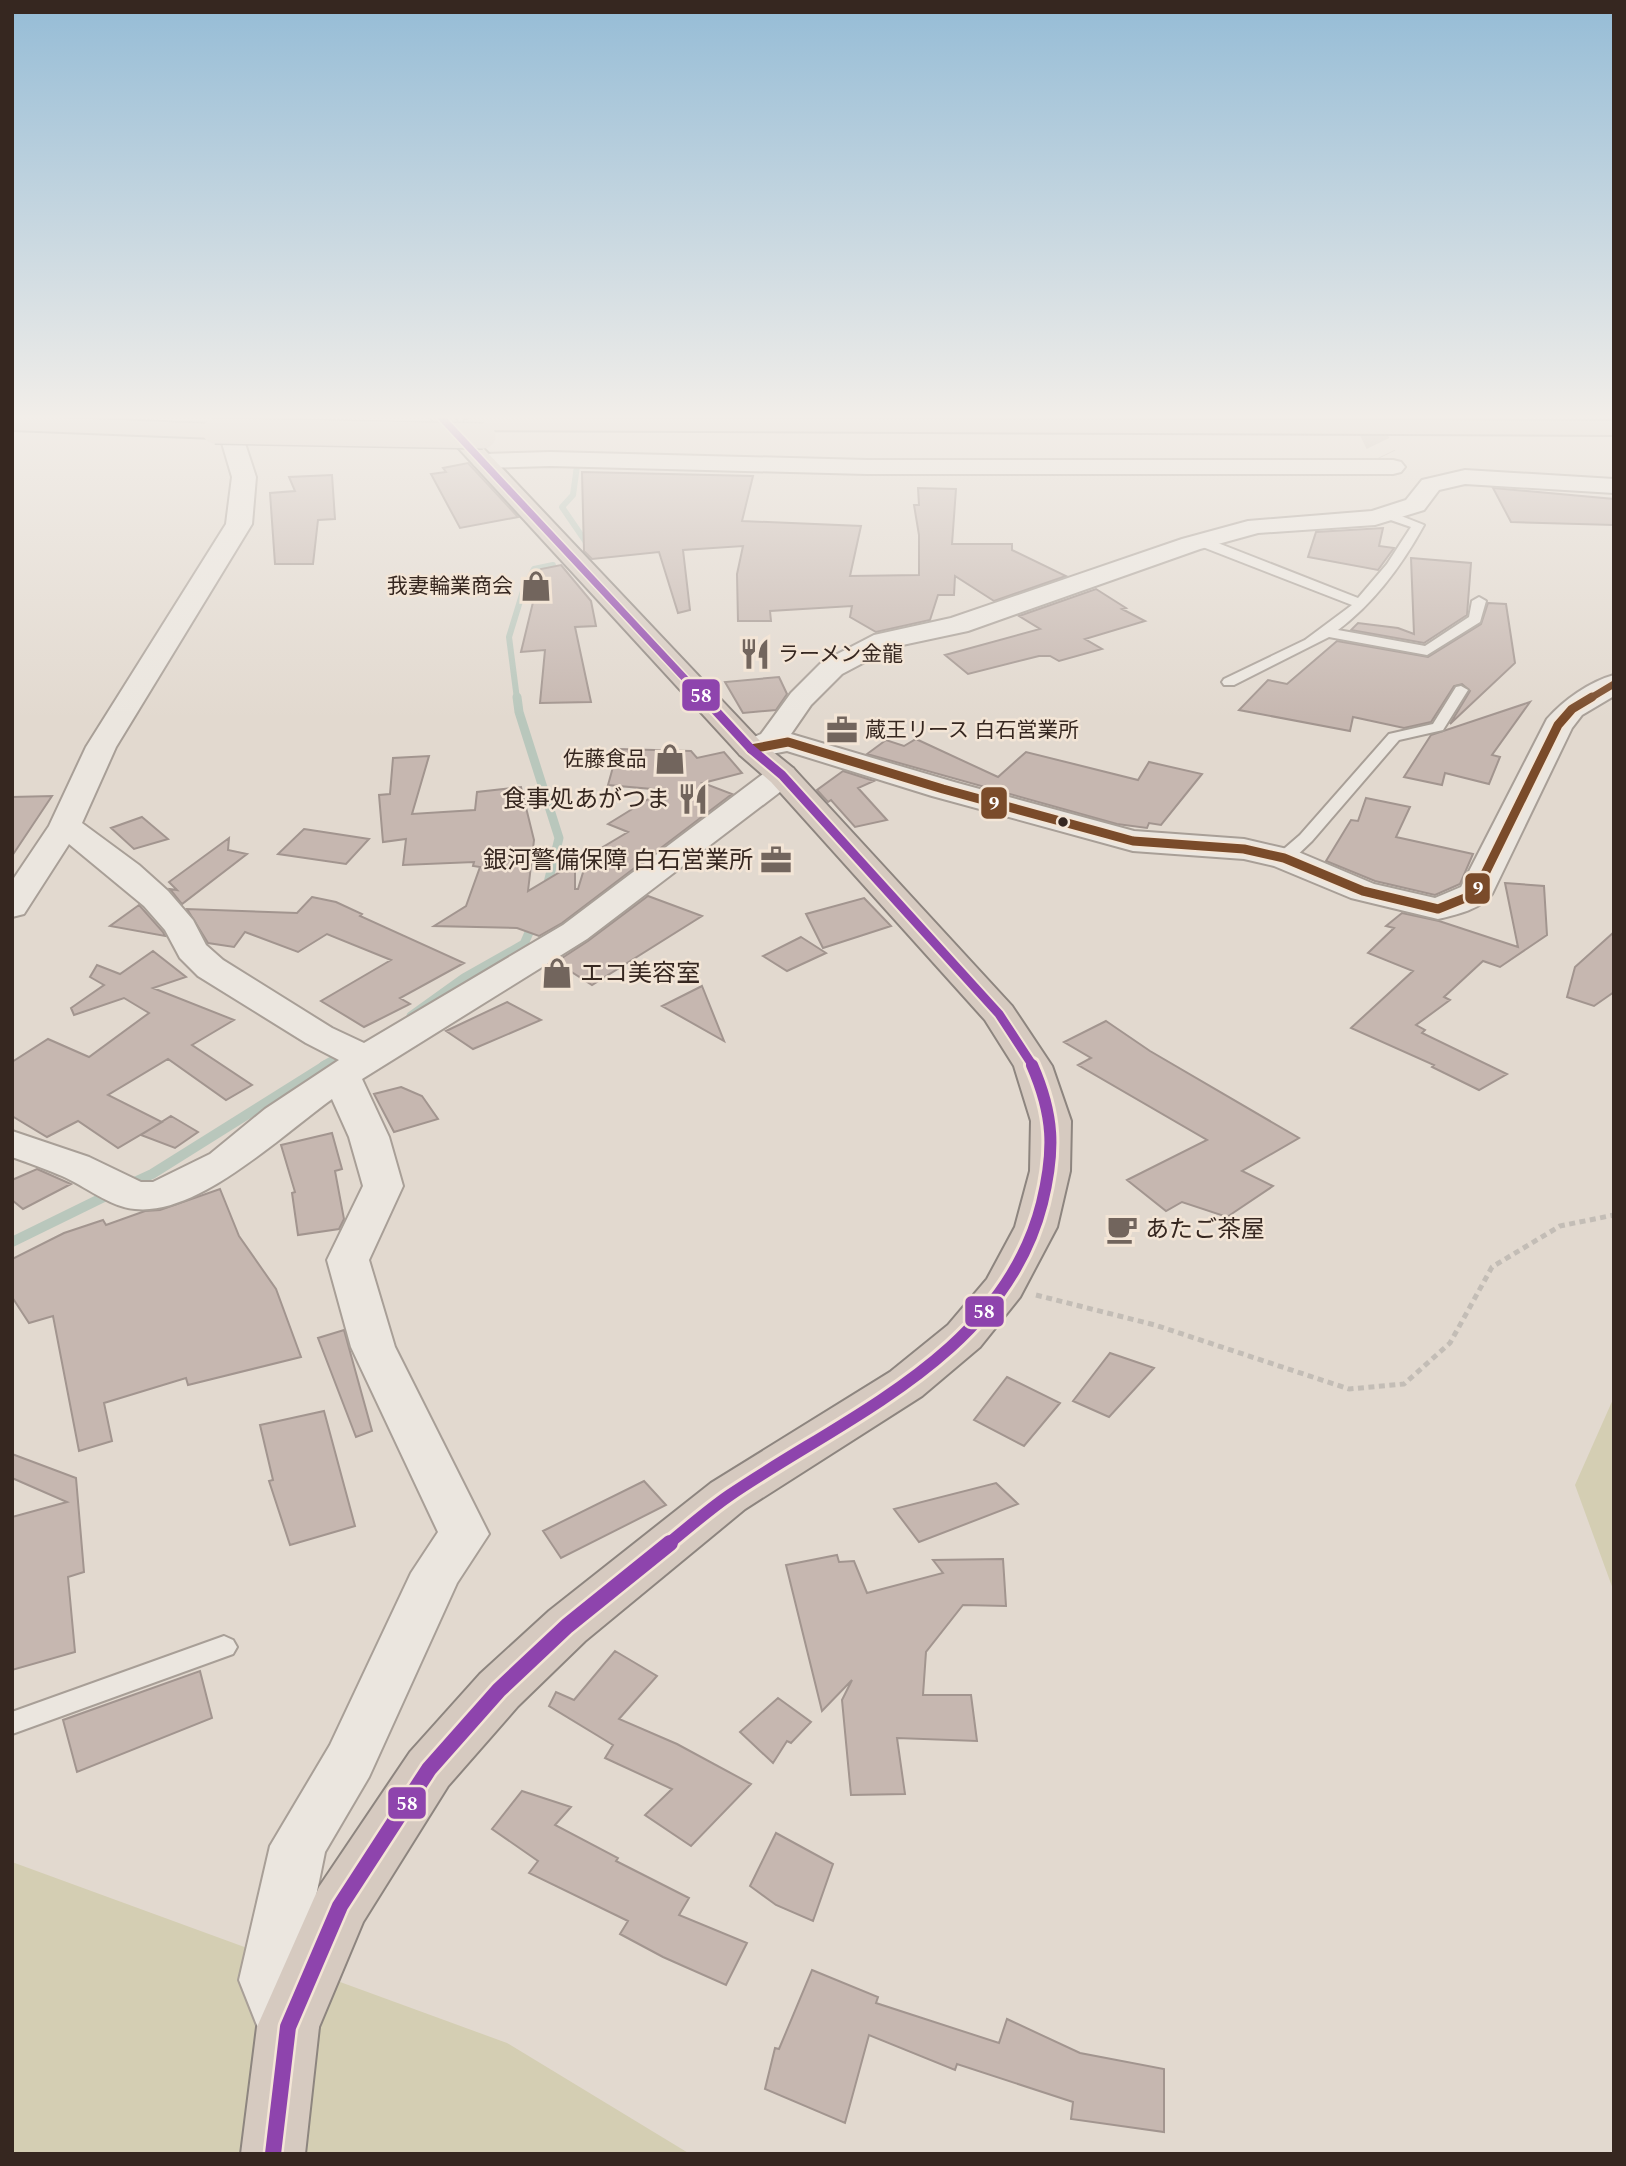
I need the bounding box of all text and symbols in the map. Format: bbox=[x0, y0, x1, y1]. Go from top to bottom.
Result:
shop icon: 我妻輪業商会 bbox=[519, 569, 553, 603]
place label: 我妻輪業商会 bbox=[387, 571, 513, 603]
restaurant icon: ラーメン金龍 bbox=[738, 637, 772, 671]
place label: ラーメン金龍 bbox=[778, 639, 903, 671]
line badge: 58 bbox=[681, 678, 721, 712]
text: 58 bbox=[690, 682, 712, 711]
office icon: 蔵王リース 白石営業所 bbox=[825, 713, 859, 747]
place label: 蔵王リース 白石営業所 bbox=[865, 715, 1079, 747]
shop icon: 佐藤食品 bbox=[653, 742, 687, 776]
place label: 佐藤食品 bbox=[563, 744, 647, 776]
place label: 食事処あがつま bbox=[502, 782, 670, 818]
restaurant icon: 食事処あがつま bbox=[676, 782, 710, 816]
line badge: 9 bbox=[980, 786, 1008, 820]
text: 9 bbox=[989, 790, 1000, 819]
unlabelled marker bbox=[1056, 815, 1070, 829]
place label: 銀河警備保障 白石営業所 bbox=[483, 843, 753, 879]
office icon: 銀河警備保障 白石営業所 bbox=[759, 843, 793, 877]
line badge: 9 bbox=[1464, 872, 1491, 905]
text: 9 bbox=[1473, 875, 1484, 904]
shop icon: エコ美容室 bbox=[540, 956, 574, 990]
place label: エコ美容室 bbox=[580, 956, 700, 992]
cafe icon: あたご茶屋 bbox=[1105, 1212, 1139, 1246]
place label: あたご茶屋 bbox=[1145, 1212, 1265, 1248]
line badge: 58 bbox=[964, 1295, 1005, 1328]
text: 58 bbox=[973, 1298, 995, 1327]
line badge: 58 bbox=[387, 1786, 427, 1820]
text: 58 bbox=[396, 1790, 418, 1819]

